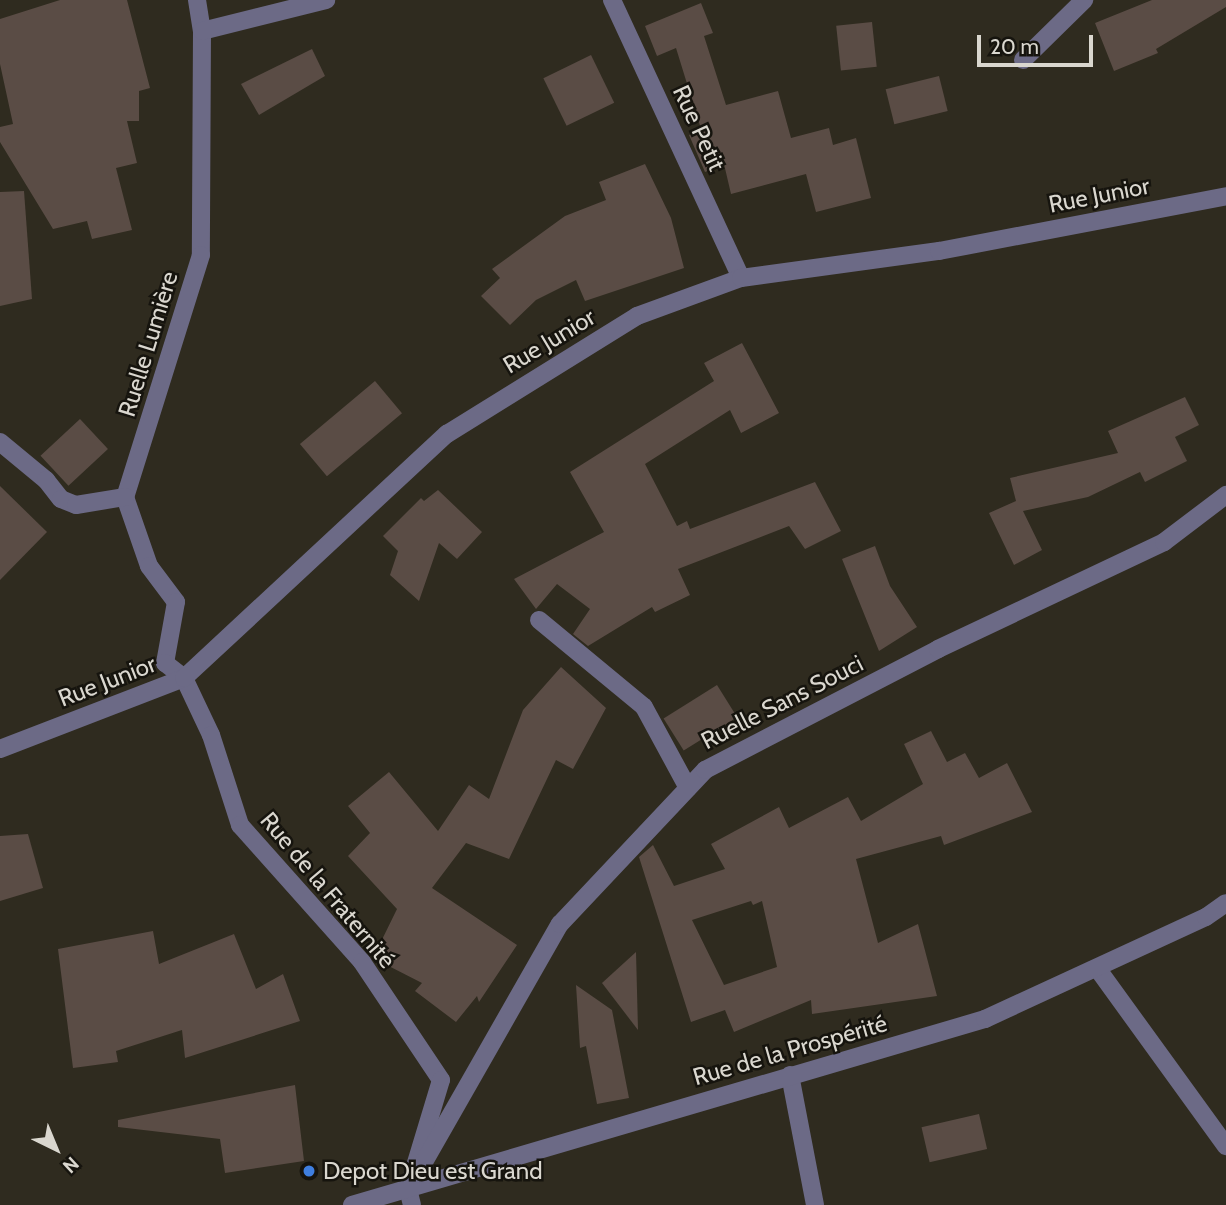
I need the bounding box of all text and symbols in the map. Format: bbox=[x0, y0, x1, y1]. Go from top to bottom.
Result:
scale bar bbox=[981, 21, 1096, 65]
text: 20 m bbox=[990, 34, 1039, 59]
street label: Rue Petit bbox=[667, 80, 731, 176]
street label: Rue Junior bbox=[1046, 171, 1152, 219]
street label: Ruelle Lumière bbox=[112, 268, 184, 420]
street label: Rue Junior bbox=[498, 302, 600, 380]
street label: Rue Junior bbox=[54, 649, 160, 713]
street label: Ruelle Sans Souci bbox=[696, 649, 868, 755]
street label: Rue de la Fraternité bbox=[254, 806, 402, 974]
street label: Rue de la Prospérité bbox=[690, 1009, 890, 1091]
north arrow bbox=[21, 1114, 91, 1184]
text: N bbox=[58, 1152, 83, 1178]
place label: Depot Dieu est Grand bbox=[323, 1157, 542, 1185]
marker: Depot Dieu est Grand bbox=[301, 1163, 317, 1179]

